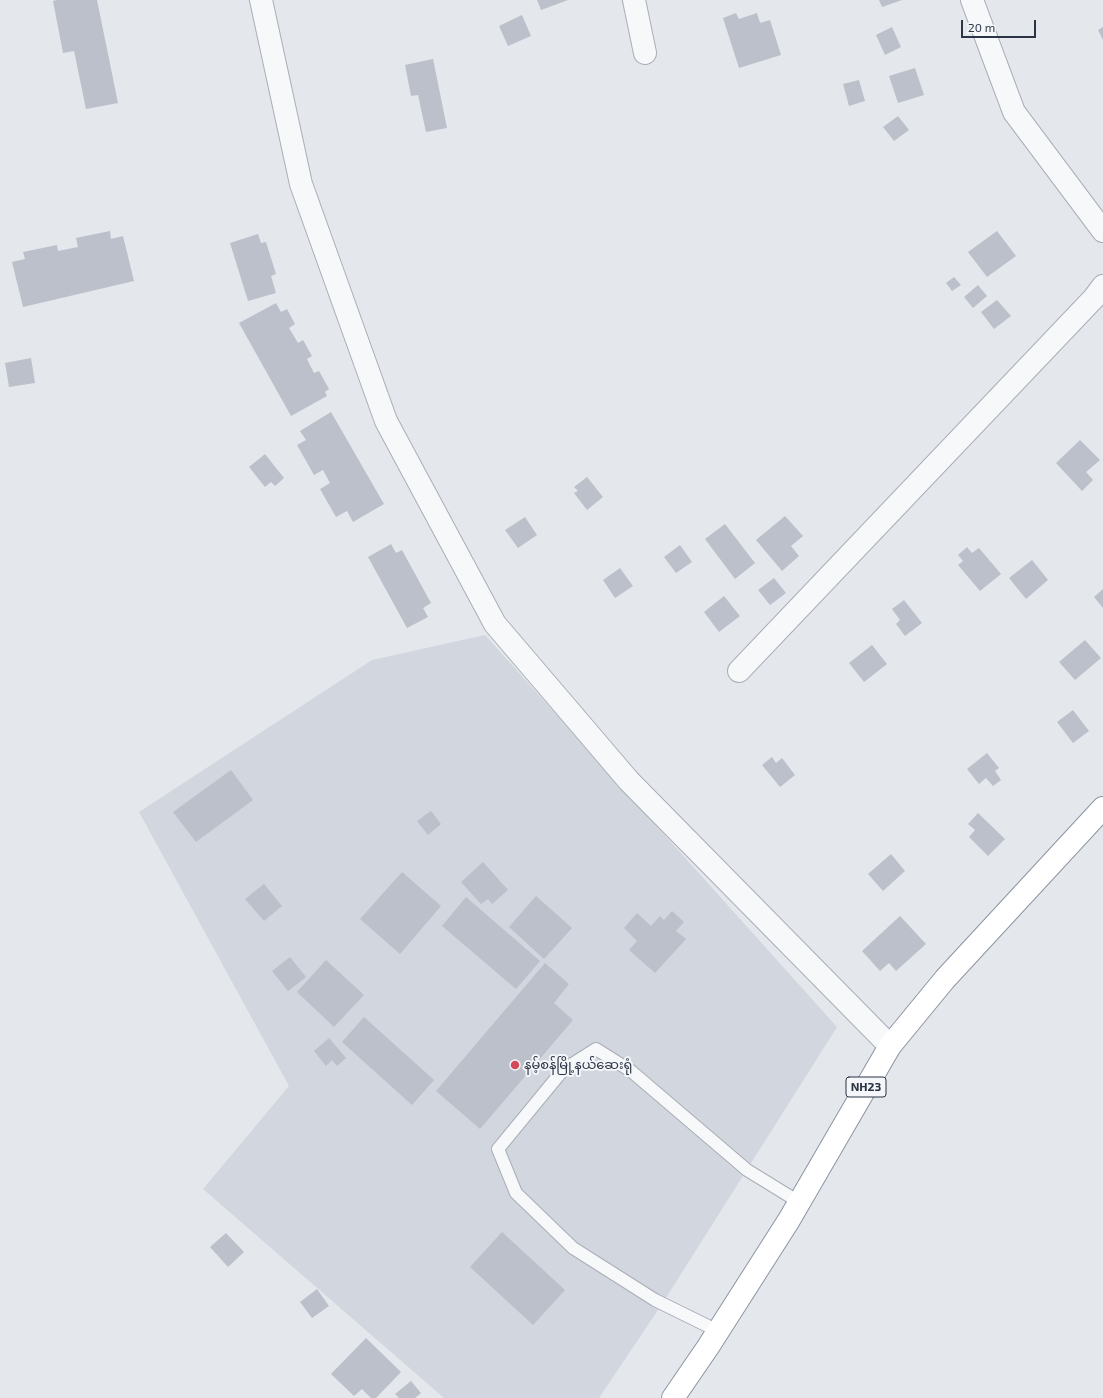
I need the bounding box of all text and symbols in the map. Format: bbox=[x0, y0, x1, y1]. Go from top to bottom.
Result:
scale bar bbox=[963, 12, 1038, 38]
text: 20 m bbox=[968, 20, 995, 34]
place label: နမ့်စန်မြို့နယ်ဆေးရုံ bbox=[524, 1057, 632, 1073]
marker: နမ့်စန်မြို့နယ်ဆေးရုံ bbox=[509, 1059, 521, 1071]
road number: NH23 bbox=[846, 1077, 886, 1097]

